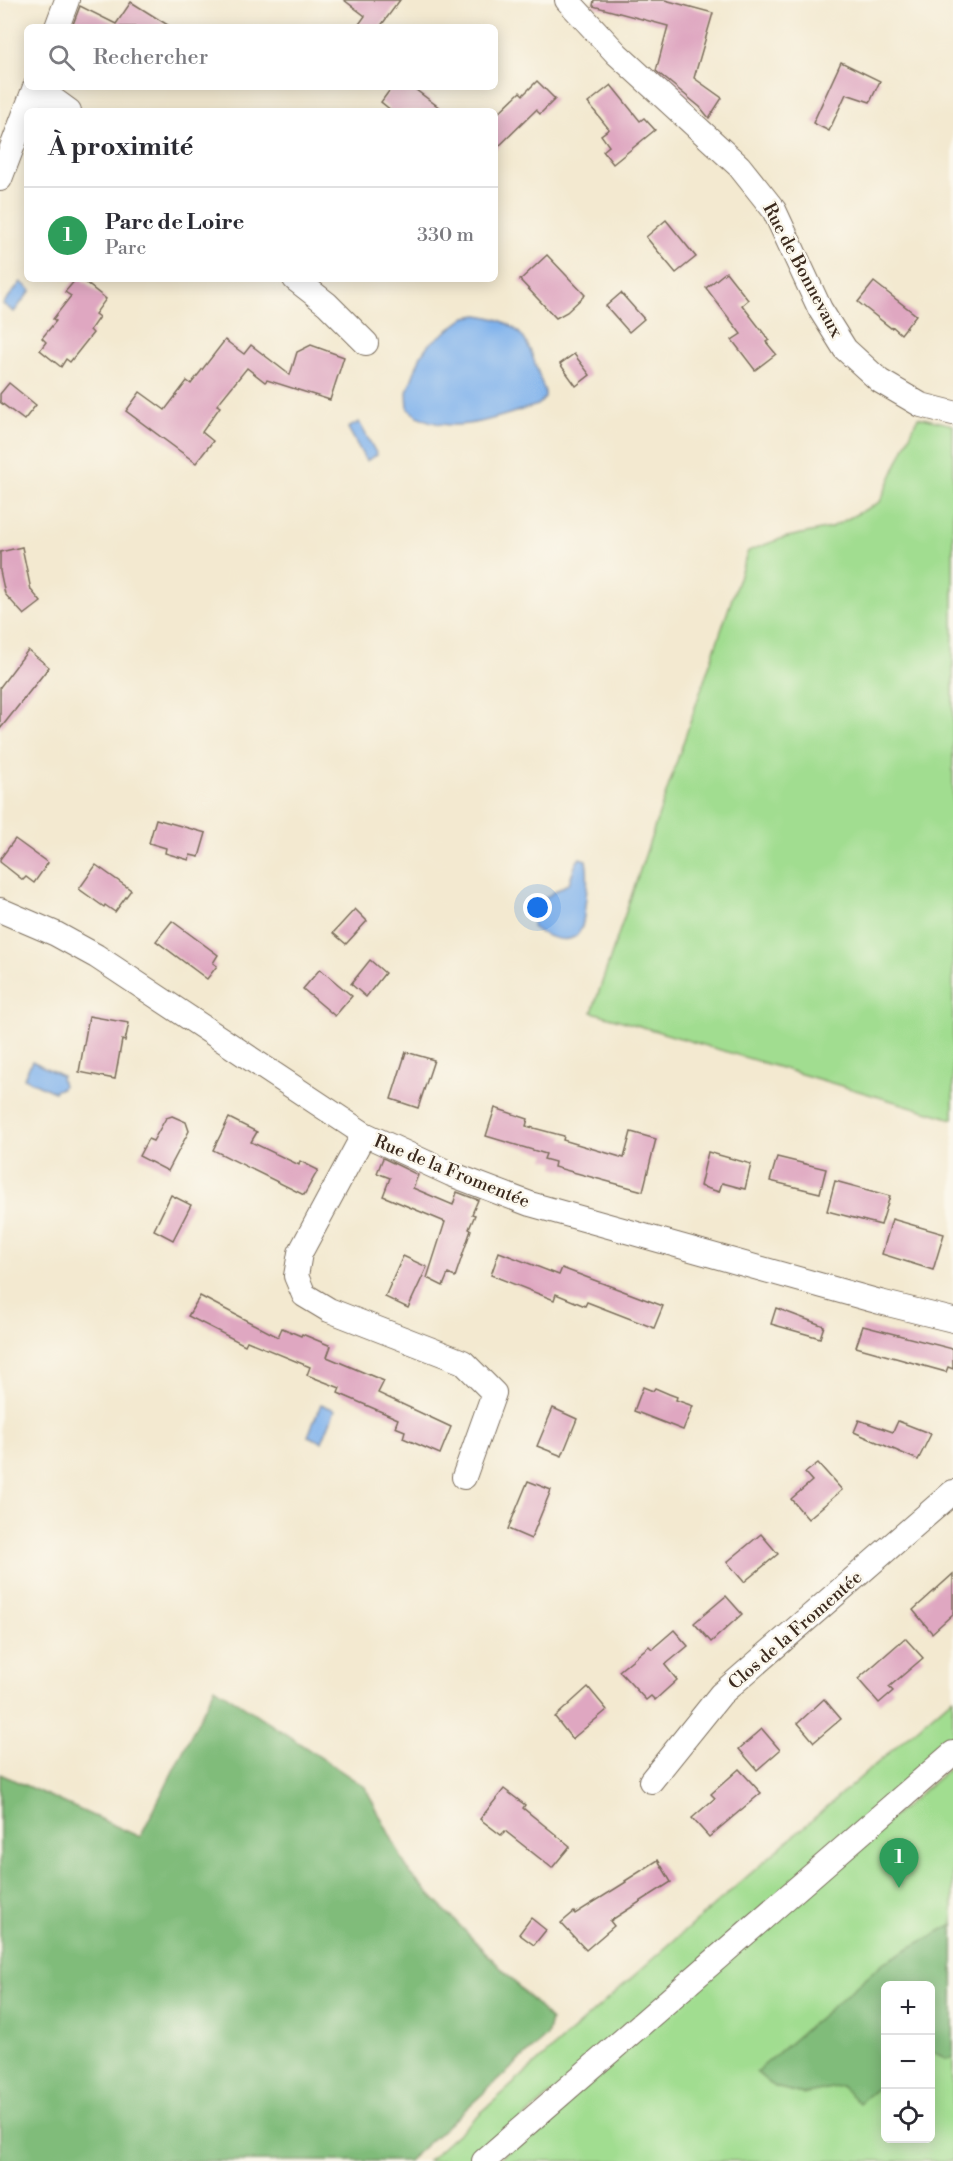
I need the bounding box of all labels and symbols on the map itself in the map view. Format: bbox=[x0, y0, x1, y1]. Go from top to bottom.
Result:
street label: Rue de Bonnevaux bbox=[757, 199, 848, 342]
your location bbox=[523, 893, 552, 922]
street label: Rue de la Fromentée bbox=[371, 1130, 533, 1213]
street label: Clos de la Fromentée bbox=[724, 1566, 867, 1695]
pin: 1 bbox=[880, 1838, 918, 1888]

